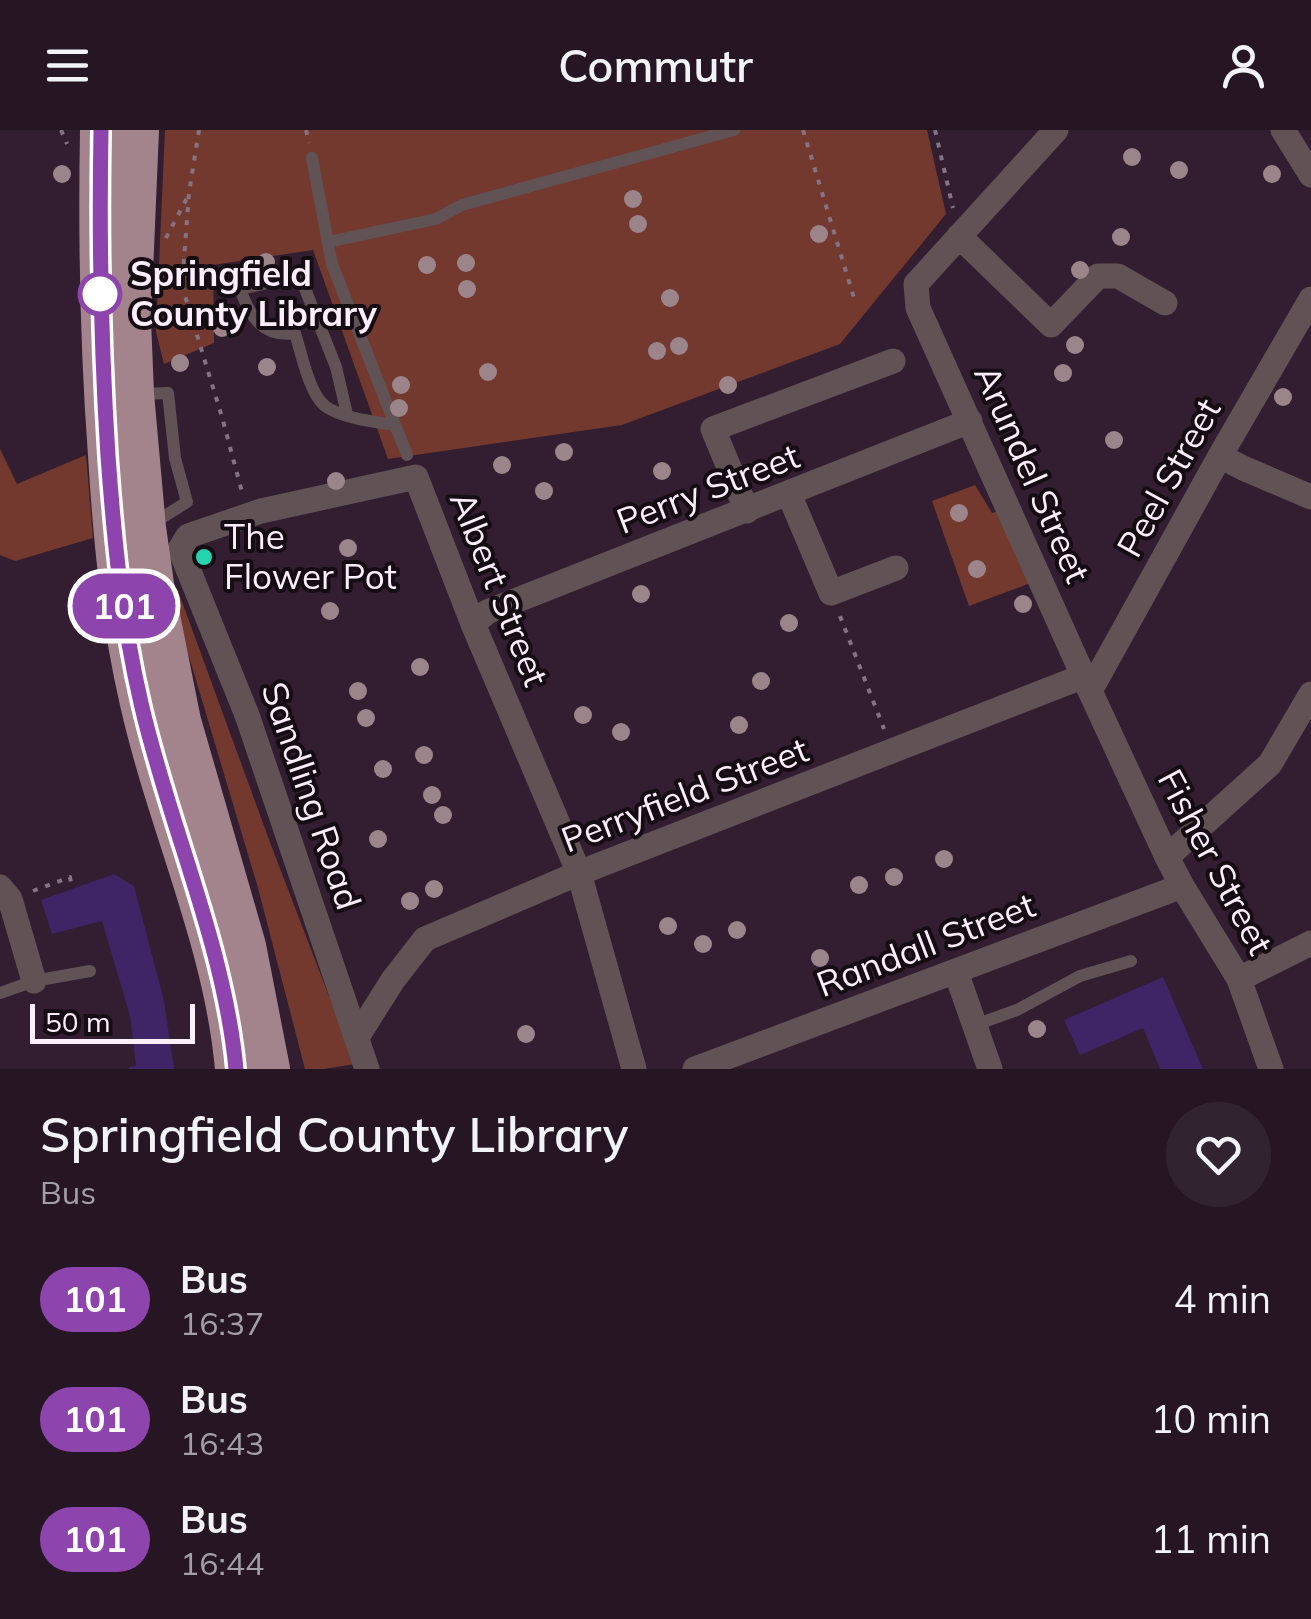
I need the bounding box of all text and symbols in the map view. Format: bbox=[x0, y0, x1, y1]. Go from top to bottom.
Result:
text: Commutr bbox=[558, 37, 753, 93]
icon: menu bbox=[40, 38, 95, 93]
icon: person bbox=[1216, 38, 1271, 93]
place label: Springfield County Library bbox=[130, 251, 378, 335]
marker: Springfield County Library bbox=[79, 273, 121, 315]
street label: Arundel Street bbox=[965, 358, 1100, 589]
street label: Peel Street bbox=[1107, 391, 1230, 564]
street label: Perry Street bbox=[610, 433, 805, 543]
street label: Albert Street bbox=[441, 485, 559, 692]
place label: The Flower Pot bbox=[224, 514, 397, 598]
marker: The Flower Pot bbox=[193, 546, 215, 568]
line badge: 101 bbox=[66, 574, 182, 638]
text: 101 bbox=[92, 584, 156, 628]
street label: Sandling Road bbox=[252, 676, 371, 915]
street label: Perryfield Street bbox=[555, 727, 814, 861]
street label: Fisher Street bbox=[1149, 761, 1283, 962]
street label: Randall Street bbox=[810, 882, 1041, 1006]
scale bar bbox=[30, 999, 195, 1044]
text: 50 m bbox=[45, 1004, 111, 1039]
button: heart bbox=[1166, 1102, 1271, 1207]
text: Springfield County Library bbox=[40, 1104, 628, 1164]
text: Bus bbox=[40, 1172, 96, 1212]
text: Bus bbox=[180, 1255, 248, 1303]
text: 4 min bbox=[1174, 1275, 1271, 1323]
text: 101 bbox=[63, 1277, 127, 1321]
text: 16:37 bbox=[180, 1303, 264, 1343]
text: Bus bbox=[180, 1375, 248, 1423]
text: 10 min bbox=[1151, 1395, 1271, 1443]
text: 101 bbox=[63, 1397, 127, 1441]
text: 16:43 bbox=[180, 1423, 264, 1463]
text: Bus bbox=[180, 1495, 248, 1543]
text: 11 min bbox=[1151, 1515, 1271, 1563]
text: 101 bbox=[63, 1517, 127, 1561]
text: 16:44 bbox=[180, 1543, 264, 1583]

